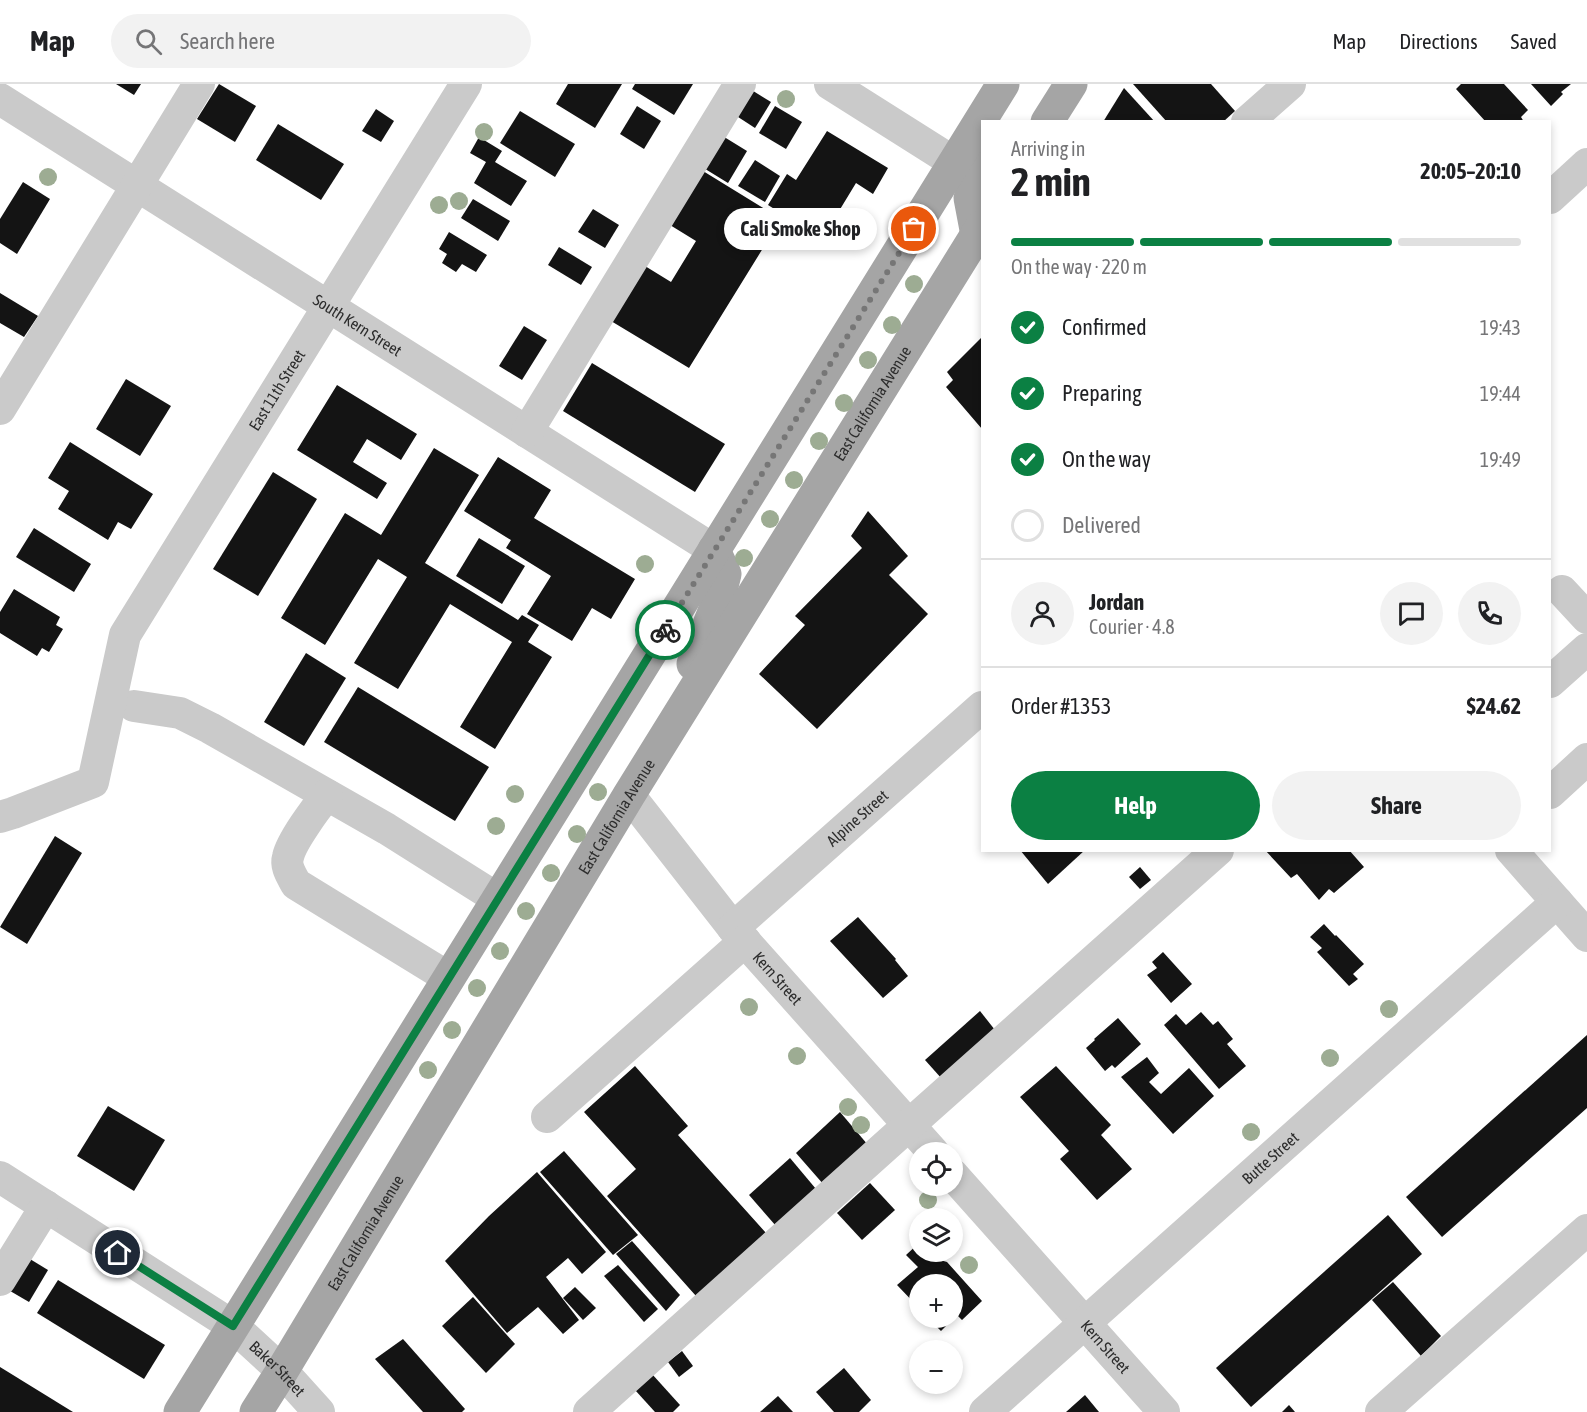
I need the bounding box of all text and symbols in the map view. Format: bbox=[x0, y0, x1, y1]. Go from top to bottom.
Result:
search box bbox=[111, 14, 531, 68]
text: Map bbox=[30, 25, 75, 57]
icon: search bbox=[132, 25, 165, 58]
text: Search here bbox=[180, 28, 275, 54]
text: Map bbox=[1332, 29, 1366, 53]
text: Directions bbox=[1399, 29, 1478, 53]
text: Saved bbox=[1511, 29, 1557, 53]
text: Arriving in bbox=[1011, 137, 1085, 160]
text: 20:05–20:10 bbox=[1420, 158, 1521, 184]
text: 2 min bbox=[1011, 160, 1091, 204]
pin bbox=[888, 203, 939, 254]
callout: Cali Smoke Shop bbox=[725, 208, 878, 250]
icon: bag bbox=[897, 212, 930, 245]
text: Cali Smoke Shop bbox=[740, 217, 861, 240]
text: On the way · 220 m bbox=[1011, 255, 1147, 278]
street label: South Kern Street bbox=[310, 290, 406, 360]
icon: check bbox=[1011, 311, 1044, 344]
text: Confirmed bbox=[1062, 314, 1147, 340]
text: 19:43 bbox=[1480, 316, 1521, 339]
street label: East California Avenue bbox=[830, 343, 914, 464]
street label: East 11th Street bbox=[245, 346, 309, 434]
icon: check bbox=[1011, 377, 1044, 410]
text: Preparing bbox=[1062, 380, 1142, 406]
text: 19:44 bbox=[1480, 382, 1521, 405]
icon: check bbox=[1011, 443, 1044, 476]
text: On the way bbox=[1062, 446, 1151, 472]
text: 19:49 bbox=[1480, 448, 1521, 471]
text: Delivered bbox=[1062, 512, 1141, 538]
button: person bbox=[1011, 582, 1074, 645]
button: chat bbox=[1380, 582, 1443, 645]
button: phone bbox=[1458, 582, 1521, 645]
text: Jordan bbox=[1089, 589, 1144, 615]
courier bbox=[635, 600, 695, 660]
icon: bike bbox=[649, 614, 682, 647]
text: Courier · 4.8 bbox=[1089, 615, 1175, 638]
text: Order #1353 bbox=[1011, 693, 1111, 719]
text: $24.62 bbox=[1466, 693, 1521, 719]
street label: East California Avenue bbox=[574, 756, 658, 877]
button: Help bbox=[1011, 771, 1260, 840]
button: Share bbox=[1272, 771, 1521, 840]
street label: Alpine Street bbox=[823, 786, 892, 850]
street label: Kern Street bbox=[749, 948, 806, 1008]
street label: Butte Street bbox=[1238, 1128, 1302, 1187]
map controls bbox=[909, 1142, 963, 1394]
button: locate bbox=[909, 1142, 963, 1196]
street label: East California Avenue bbox=[324, 1172, 407, 1294]
button: layers bbox=[909, 1208, 963, 1262]
pin bbox=[92, 1227, 143, 1278]
icon: home bbox=[101, 1236, 134, 1269]
button: + bbox=[909, 1274, 963, 1328]
street label: Kern Street bbox=[1077, 1316, 1134, 1377]
street label: Baker Street bbox=[246, 1337, 309, 1400]
button: − bbox=[909, 1340, 963, 1394]

